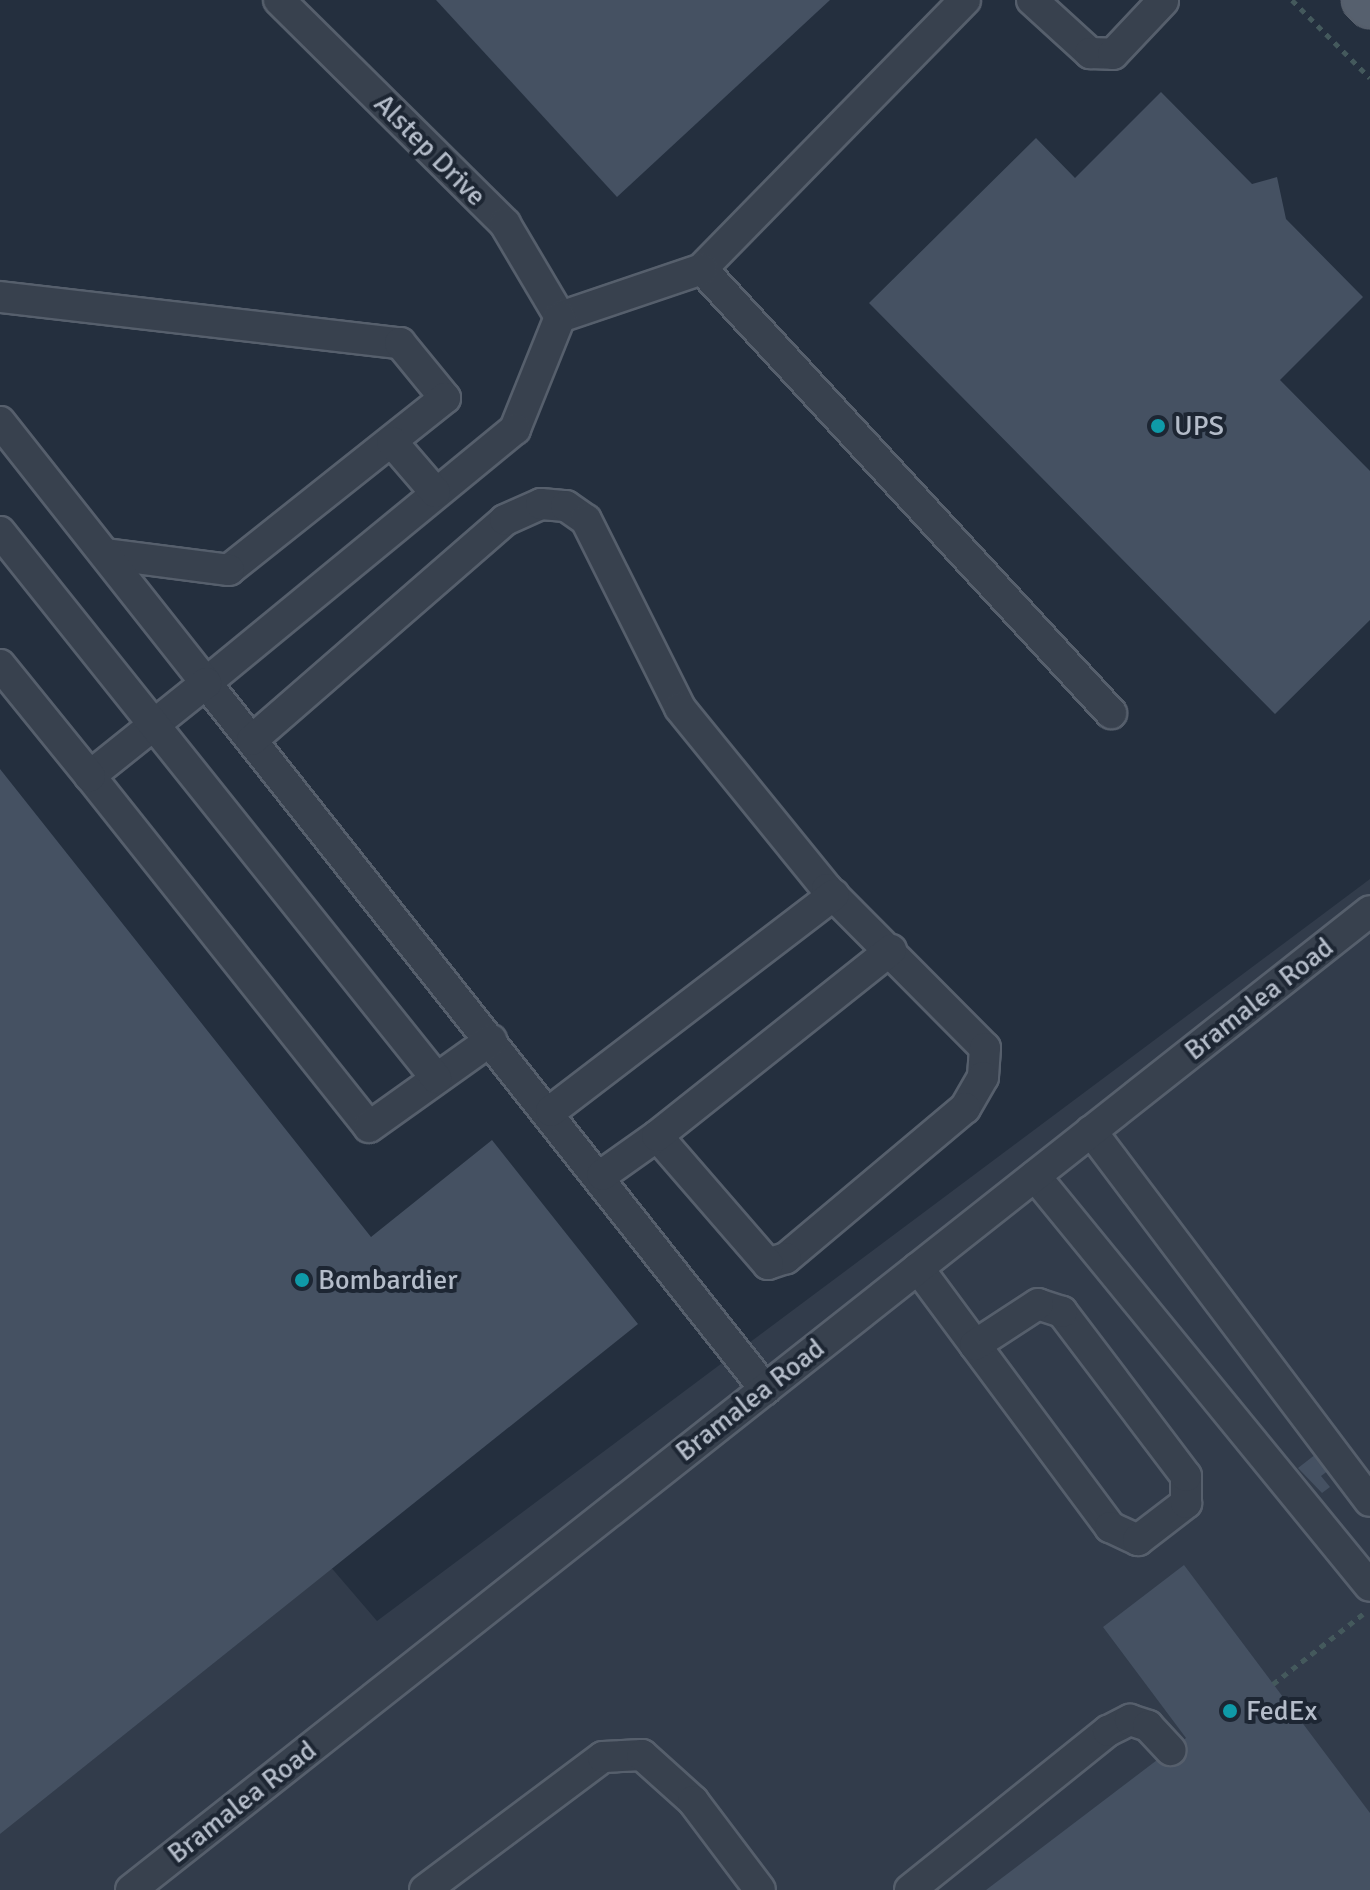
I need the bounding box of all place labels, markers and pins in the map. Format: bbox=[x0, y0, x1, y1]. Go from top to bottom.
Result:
place label: UPS bbox=[1174, 409, 1224, 443]
marker: UPS bbox=[1149, 417, 1167, 435]
place label: Bombardier bbox=[318, 1263, 457, 1297]
marker: Bombardier bbox=[293, 1271, 311, 1289]
place label: FedEx bbox=[1246, 1694, 1317, 1728]
marker: FedEx bbox=[1221, 1702, 1239, 1720]

